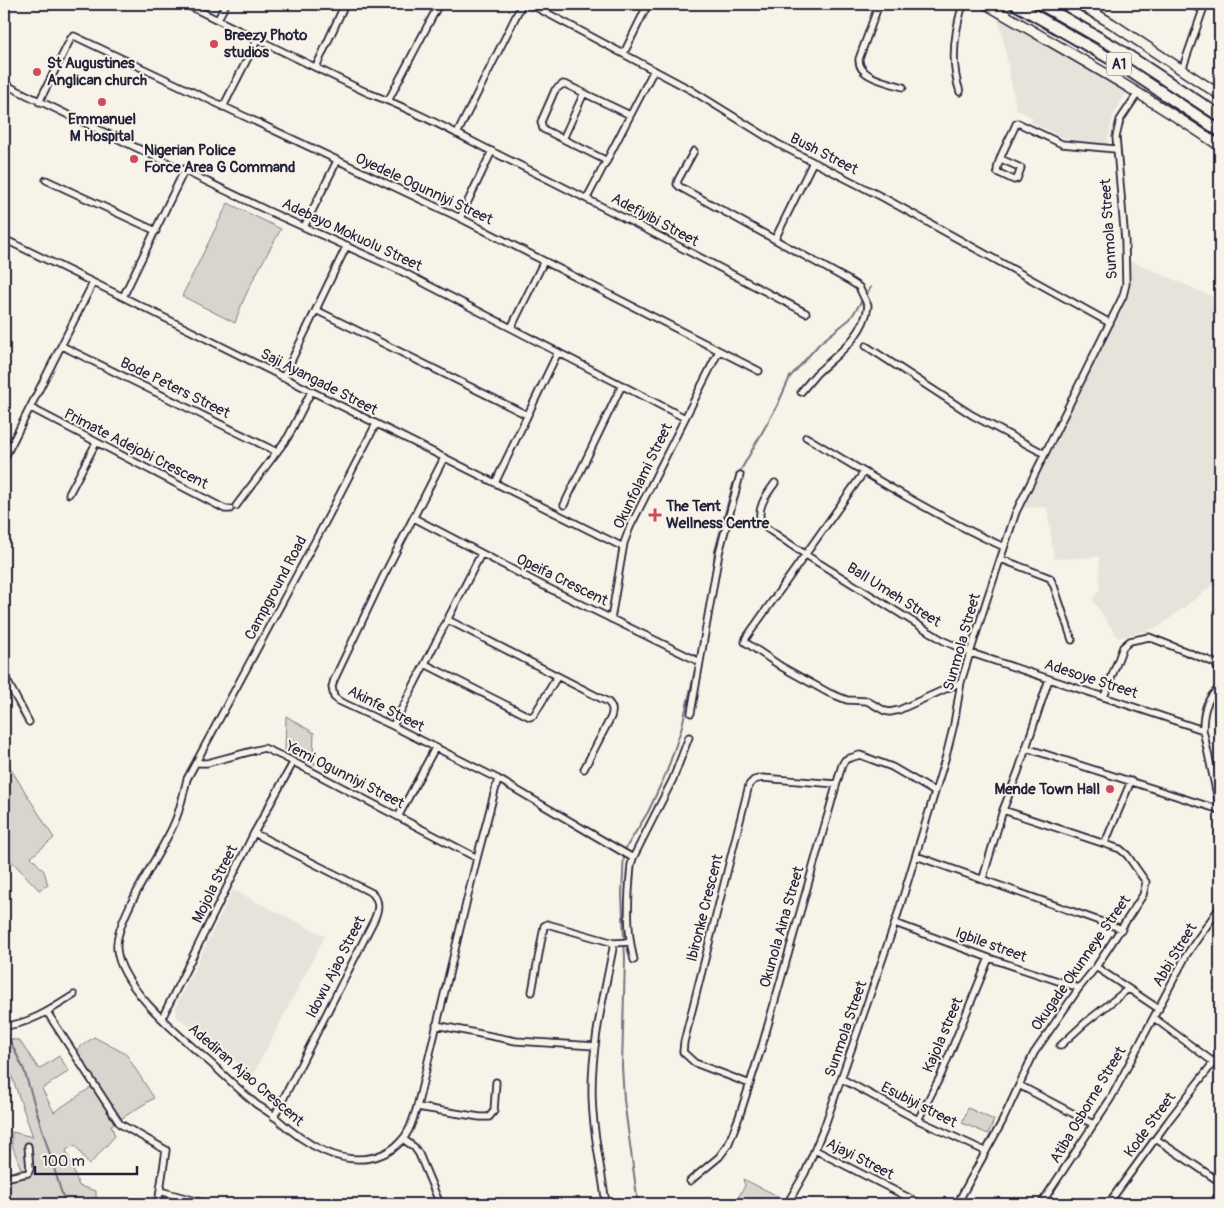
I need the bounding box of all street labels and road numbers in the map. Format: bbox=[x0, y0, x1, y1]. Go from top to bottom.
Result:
road number: A1 bbox=[1106, 52, 1132, 76]
street label: Bush Street bbox=[787, 129, 862, 180]
street label: Oyedele Ogunniyi Street bbox=[352, 149, 497, 230]
street label: Sunmola Street bbox=[1096, 177, 1122, 280]
street label: Adefiyibi Street bbox=[608, 189, 703, 251]
street label: Adebayo Mokuolu Street bbox=[279, 194, 426, 276]
street label: Saji Ayangade Street bbox=[257, 344, 382, 420]
street label: Bode Peters Street bbox=[117, 353, 234, 423]
street label: Primate Adejobi Crescent bbox=[61, 404, 212, 494]
street label: Okunfolami Street bbox=[609, 419, 677, 532]
street label: Campground Road bbox=[241, 533, 311, 643]
street label: Opeifa Crescent bbox=[513, 550, 612, 611]
street label: Ball Umeh Street bbox=[843, 558, 945, 632]
street label: Sunmola Street bbox=[939, 590, 985, 693]
street label: Adesoye Street bbox=[1042, 655, 1141, 703]
street label: Akinfe Street bbox=[344, 682, 428, 737]
street label: Yemi Ogunniyi Street bbox=[282, 736, 408, 814]
street label: Mojola Street bbox=[188, 841, 243, 926]
street label: Ibironke Crescent bbox=[682, 851, 728, 964]
street label: Okunola Aina Street bbox=[756, 863, 809, 990]
street label: Okugade Okunneye Street bbox=[1027, 891, 1136, 1035]
street label: Idowu Ajao Street bbox=[302, 912, 370, 1021]
street label: Abbi Street bbox=[1149, 919, 1202, 990]
street label: Igbile street bbox=[953, 923, 1030, 967]
street label: Sunmola Street bbox=[821, 977, 872, 1080]
street label: Kajola street bbox=[919, 994, 968, 1076]
street label: Adediran Ajao Crescent bbox=[184, 1020, 309, 1131]
street label: Atiba Osborne Street bbox=[1046, 1042, 1131, 1167]
street label: Esubiyi street bbox=[878, 1078, 961, 1133]
street label: Kode Street bbox=[1120, 1088, 1181, 1161]
street label: Ajayi Street bbox=[823, 1134, 898, 1185]

